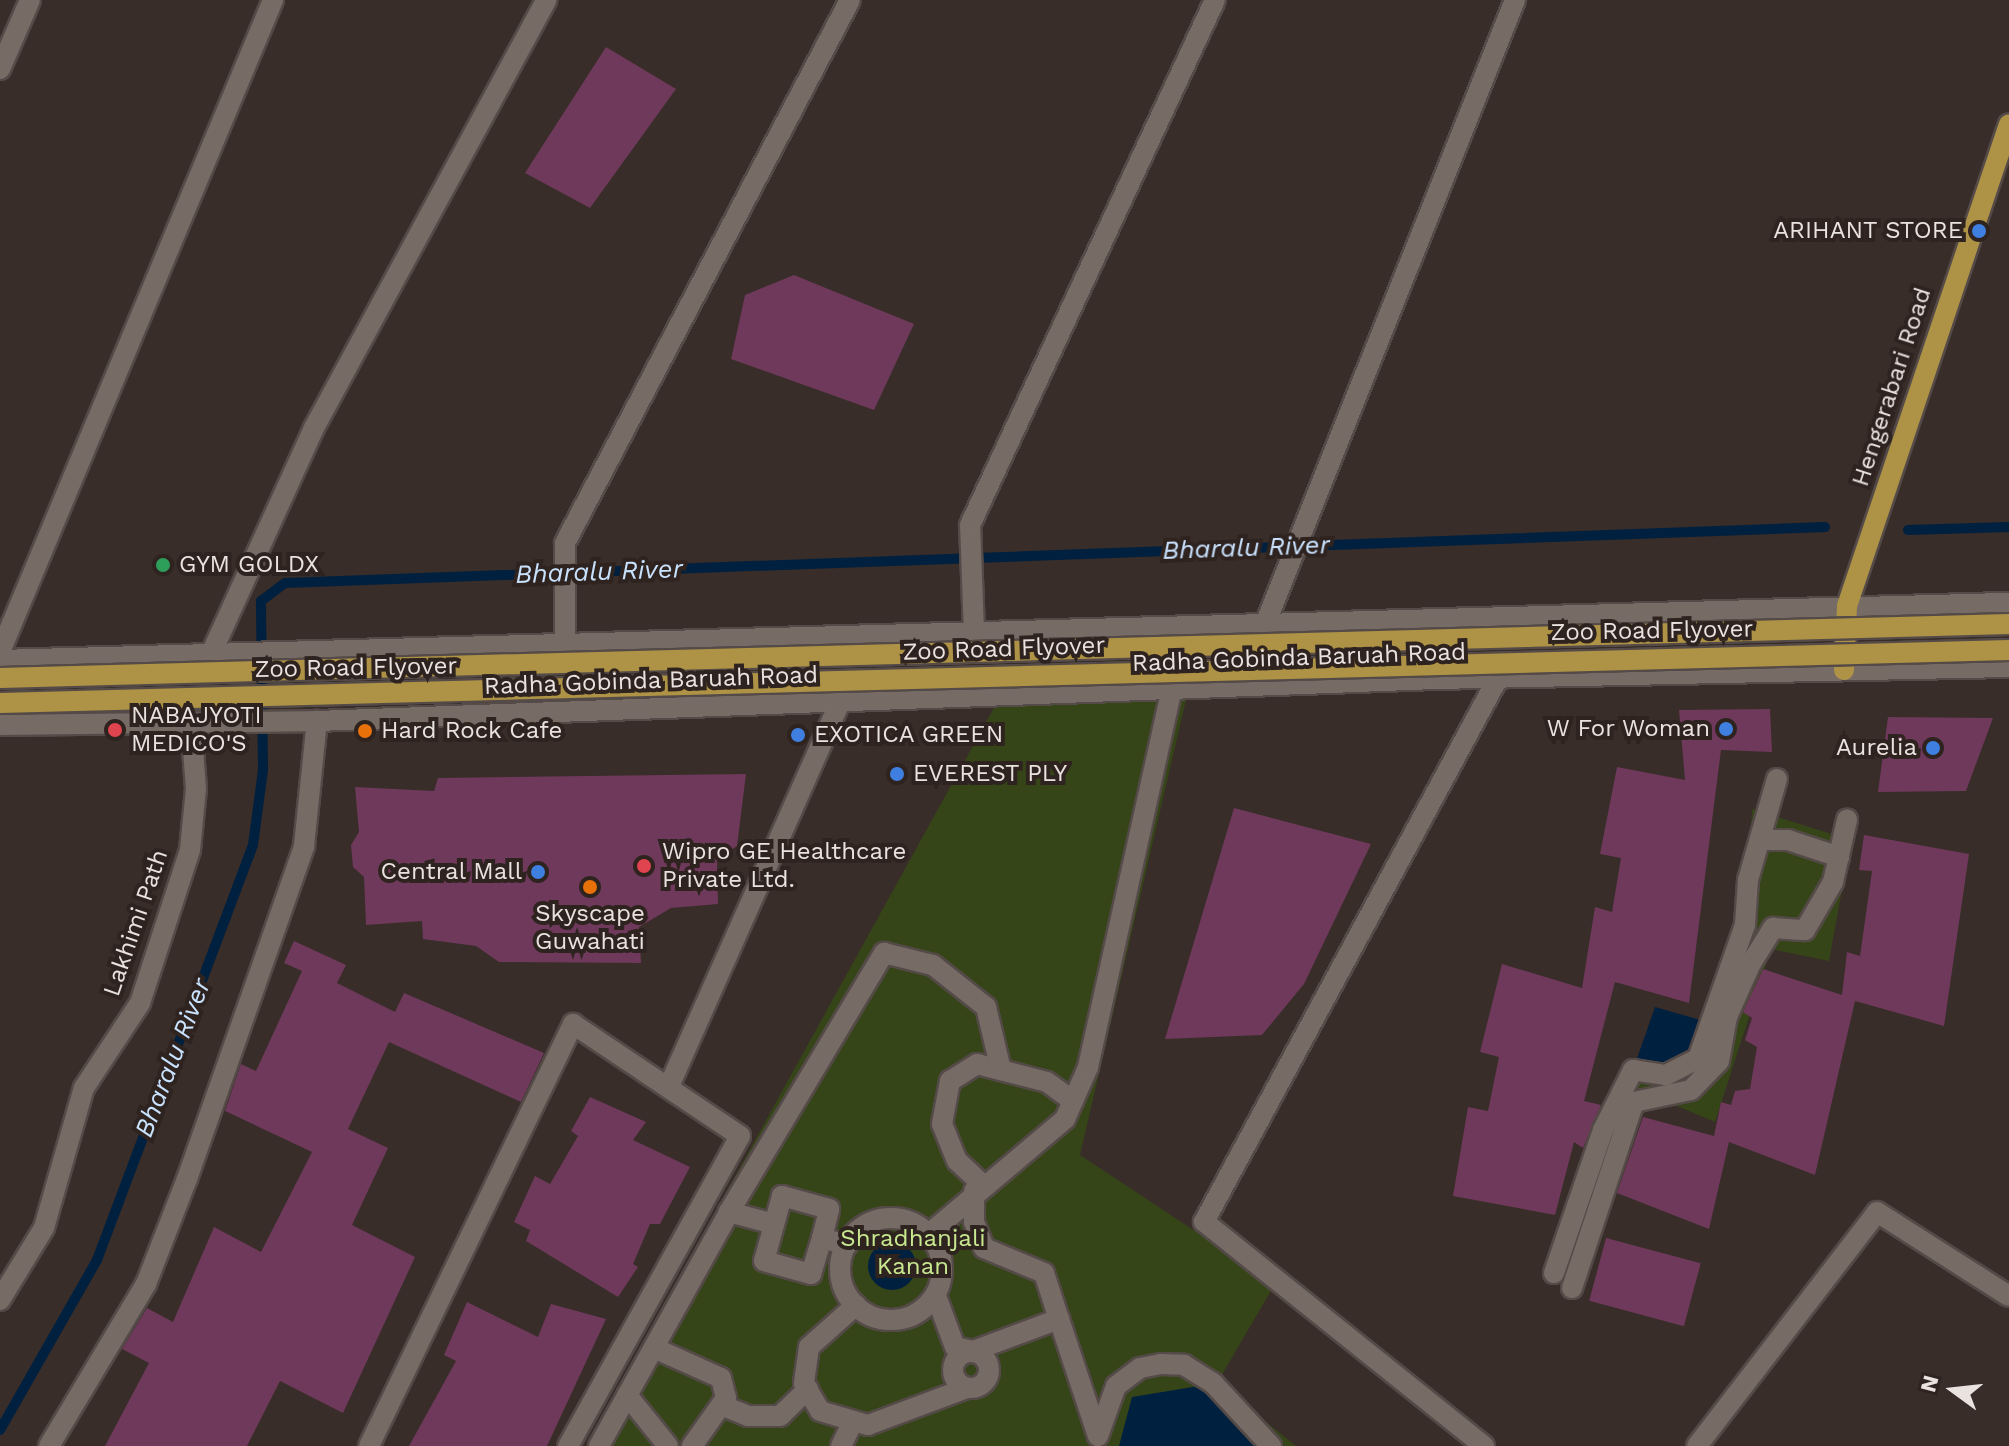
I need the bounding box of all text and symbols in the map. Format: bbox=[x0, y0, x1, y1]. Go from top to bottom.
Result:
place label: ARIHANT STORE bbox=[1772, 217, 1963, 245]
marker: ARIHANT STORE bbox=[1970, 222, 1988, 240]
street label: Hengerabari Road bbox=[1846, 284, 1938, 490]
water label: Bharalu River bbox=[1162, 529, 1330, 567]
place label: GYM GOLDX bbox=[179, 551, 319, 579]
water label: Bharalu River bbox=[515, 553, 683, 591]
marker: GYM GOLDX bbox=[154, 556, 172, 574]
street label: Zoo Road Flyover bbox=[1550, 615, 1754, 647]
street label: Zoo Road Flyover bbox=[902, 631, 1106, 667]
street label: Radha Gobinda Baruah Road bbox=[1131, 638, 1467, 678]
street label: Zoo Road Flyover bbox=[254, 652, 458, 684]
street label: Radha Gobinda Baruah Road bbox=[483, 661, 819, 701]
place label: NABAJYOTI MEDICO'S bbox=[131, 702, 262, 758]
place label: W For Woman bbox=[1545, 715, 1710, 743]
place label: Hard Rock Cafe bbox=[381, 717, 563, 745]
marker: W For Woman bbox=[1717, 720, 1735, 738]
marker: NABAJYOTI MEDICO'S bbox=[106, 721, 124, 739]
place label: EXOTICA GREEN bbox=[814, 721, 1004, 749]
marker: Hard Rock Cafe bbox=[356, 722, 374, 740]
marker: EXOTICA GREEN bbox=[789, 726, 807, 744]
place label: Aurelia bbox=[1836, 734, 1917, 762]
marker: Aurelia bbox=[1924, 739, 1942, 757]
place label: EVEREST PLY bbox=[913, 760, 1068, 788]
marker: EVEREST PLY bbox=[888, 765, 906, 783]
place label: Wipro GE Healthcare Private Ltd. bbox=[662, 838, 906, 894]
street label: Lakhimi Path bbox=[97, 846, 175, 1000]
marker: Wipro GE Healthcare Private Ltd. bbox=[633, 855, 655, 877]
place label: Central Mall bbox=[380, 858, 522, 886]
marker: Central Mall bbox=[529, 863, 547, 881]
marker: Skyscape Guwahati bbox=[581, 878, 599, 896]
place label: Skyscape Guwahati bbox=[535, 900, 645, 956]
water label: Bharalu River bbox=[128, 974, 218, 1142]
park label: Shradhanjali Kanan bbox=[840, 1225, 986, 1281]
north arrow bbox=[1913, 1350, 1993, 1430]
text: N bbox=[1915, 1373, 1944, 1395]

